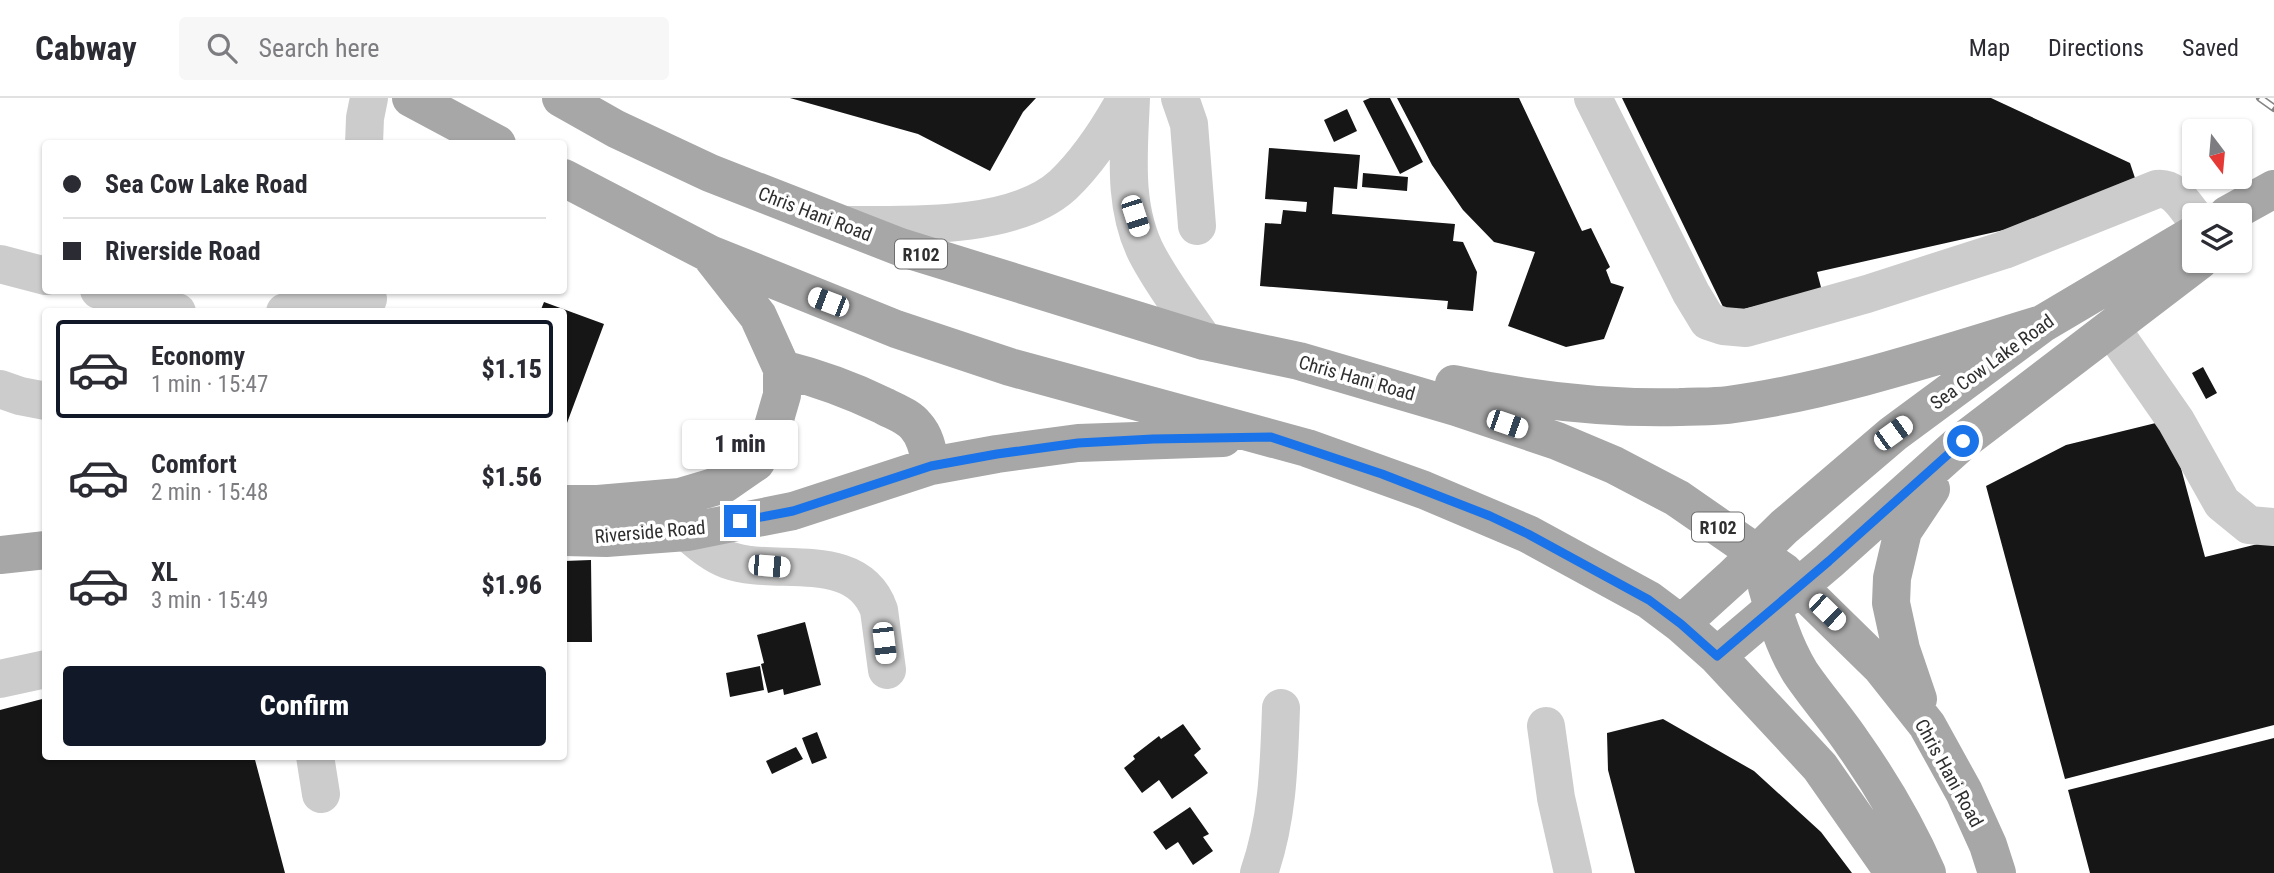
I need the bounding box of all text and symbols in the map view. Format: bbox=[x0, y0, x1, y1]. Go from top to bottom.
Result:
search box bbox=[179, 17, 669, 80]
text: Cabway bbox=[35, 29, 137, 68]
icon: search bbox=[203, 29, 241, 67]
text: Search here bbox=[259, 33, 380, 63]
text: Map bbox=[1969, 34, 2010, 62]
text: Directions bbox=[2048, 34, 2144, 62]
text: Saved bbox=[2182, 34, 2239, 62]
north arrow bbox=[2182, 119, 2252, 189]
map controls bbox=[2182, 119, 2252, 273]
text: Sea Cow Lake Road bbox=[105, 169, 308, 199]
street label: Chris Hani Road bbox=[755, 182, 875, 246]
car bbox=[1119, 193, 1152, 239]
button: layers bbox=[2182, 203, 2252, 273]
text: Riverside Road bbox=[105, 236, 261, 266]
road number: R102 bbox=[895, 239, 947, 268]
car bbox=[805, 285, 852, 319]
street label: Sea Cow Lake Road bbox=[1926, 309, 2058, 415]
icon: car bbox=[67, 338, 130, 401]
text: Economy bbox=[151, 341, 245, 371]
street label: Chris Hani Road bbox=[1296, 350, 1418, 406]
text: $1.15 bbox=[481, 354, 542, 384]
text: 1 min · 15:47 bbox=[151, 371, 268, 398]
car bbox=[1484, 407, 1531, 441]
car bbox=[1870, 412, 1917, 454]
callout: 1 min bbox=[682, 420, 798, 468]
route start bbox=[1947, 425, 1979, 457]
text: 1 min bbox=[714, 431, 766, 458]
icon: car bbox=[67, 446, 130, 509]
text: Comfort bbox=[151, 449, 237, 479]
text: $1.56 bbox=[481, 462, 542, 492]
text: 2 min · 15:48 bbox=[151, 479, 268, 506]
route end bbox=[724, 505, 756, 537]
road number: R102 bbox=[1692, 512, 1744, 542]
street label: Riverside Road bbox=[594, 516, 706, 548]
icon: car bbox=[67, 554, 130, 617]
car bbox=[748, 554, 791, 578]
text: XL bbox=[151, 557, 178, 587]
text: $1.96 bbox=[481, 570, 542, 600]
text: 3 min · 15:49 bbox=[151, 587, 268, 614]
car bbox=[1805, 590, 1850, 634]
car bbox=[872, 621, 897, 665]
button: Confirm bbox=[63, 666, 546, 746]
street label: Chris Hani Road bbox=[1910, 715, 1988, 831]

